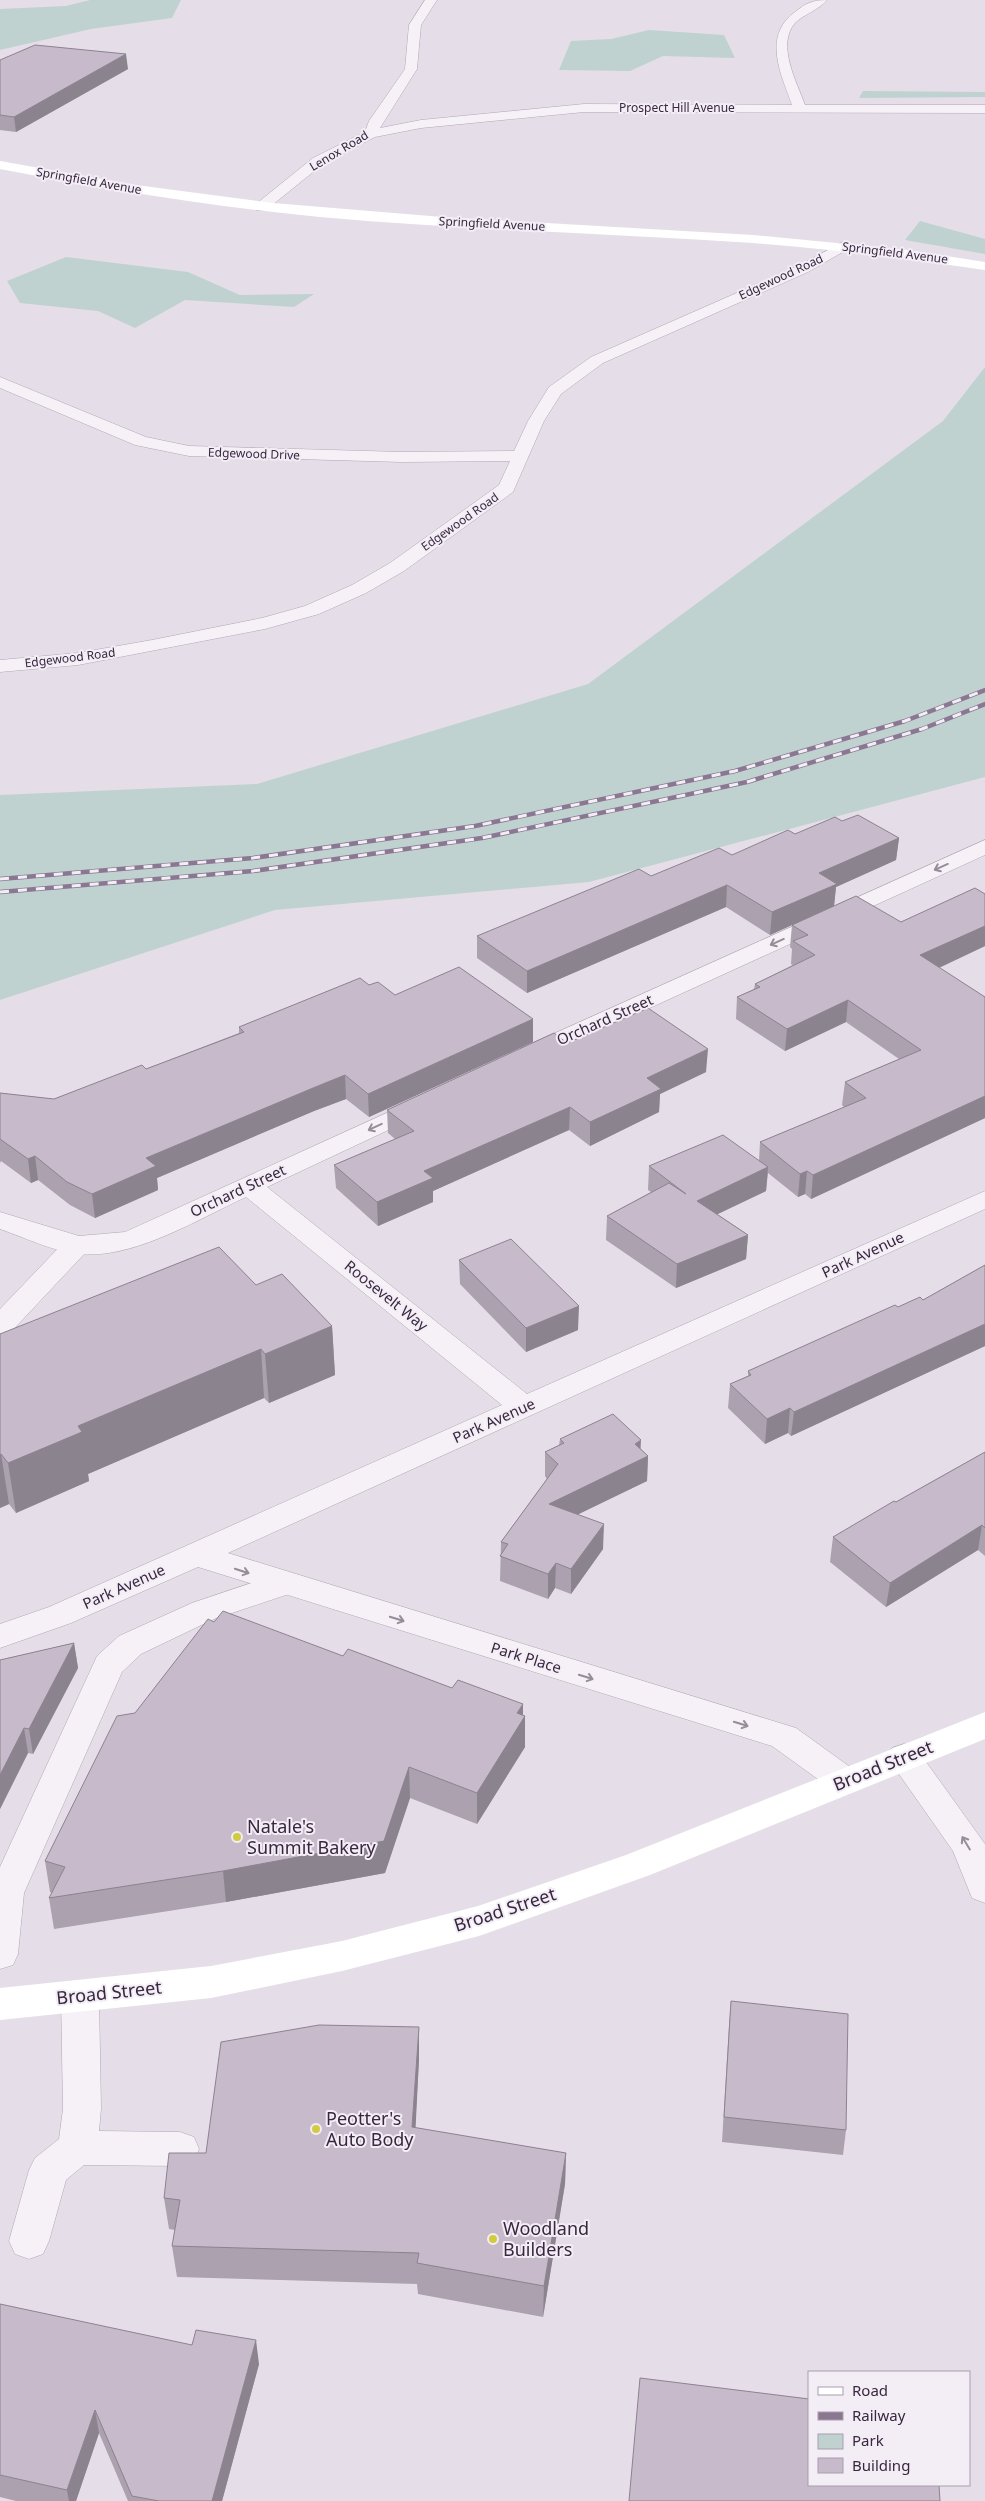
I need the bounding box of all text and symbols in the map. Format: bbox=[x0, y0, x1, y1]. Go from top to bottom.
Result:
street label: Prospect Hill Avenue bbox=[619, 99, 735, 116]
street label: Lenox Road bbox=[306, 126, 371, 175]
street label: Springfield Avenue bbox=[35, 163, 143, 198]
street label: Springfield Avenue bbox=[438, 212, 546, 235]
street label: Springfield Avenue bbox=[841, 238, 949, 267]
street label: Edgewood Road bbox=[736, 250, 826, 304]
street label: Edgewood Drive bbox=[208, 443, 301, 464]
street label: Edgewood Road bbox=[417, 488, 502, 555]
street label: Edgewood Road bbox=[24, 644, 116, 672]
one-way arrow bbox=[934, 863, 949, 873]
one-way arrow bbox=[770, 937, 785, 947]
street label: Orchard Street bbox=[553, 989, 656, 1049]
one-way arrow bbox=[368, 1123, 383, 1132]
street label: Orchard Street bbox=[186, 1159, 289, 1221]
street label: Park Avenue bbox=[818, 1226, 907, 1282]
street label: Roosevelt Way bbox=[341, 1255, 433, 1335]
street label: Park Avenue bbox=[449, 1393, 538, 1447]
street label: Park Avenue bbox=[79, 1559, 168, 1613]
one-way arrow bbox=[233, 1567, 249, 1576]
one-way arrow bbox=[389, 1615, 404, 1624]
street label: Park Place bbox=[489, 1637, 564, 1677]
one-way arrow bbox=[578, 1672, 594, 1682]
one-way arrow bbox=[733, 1720, 749, 1730]
street label: Broad Street bbox=[829, 1734, 937, 1796]
place label: Natale's Summit Bakery bbox=[247, 1814, 376, 1859]
marker: Natale's Summit Bakery bbox=[231, 1831, 243, 1843]
one-way arrow bbox=[961, 1836, 971, 1850]
street label: Broad Street bbox=[451, 1881, 559, 1937]
street label: Broad Street bbox=[55, 1974, 163, 2009]
place label: Peotter's Auto Body bbox=[326, 2106, 414, 2151]
marker: Peotter's Auto Body bbox=[310, 2123, 322, 2135]
place label: Woodland Builders bbox=[503, 2216, 589, 2261]
marker: Woodland Builders bbox=[487, 2233, 499, 2245]
legend bbox=[808, 2371, 970, 2486]
text: Road bbox=[852, 2380, 888, 2400]
text: Railway bbox=[852, 2405, 906, 2425]
text: Park bbox=[852, 2430, 884, 2450]
text: Building bbox=[852, 2455, 910, 2475]

